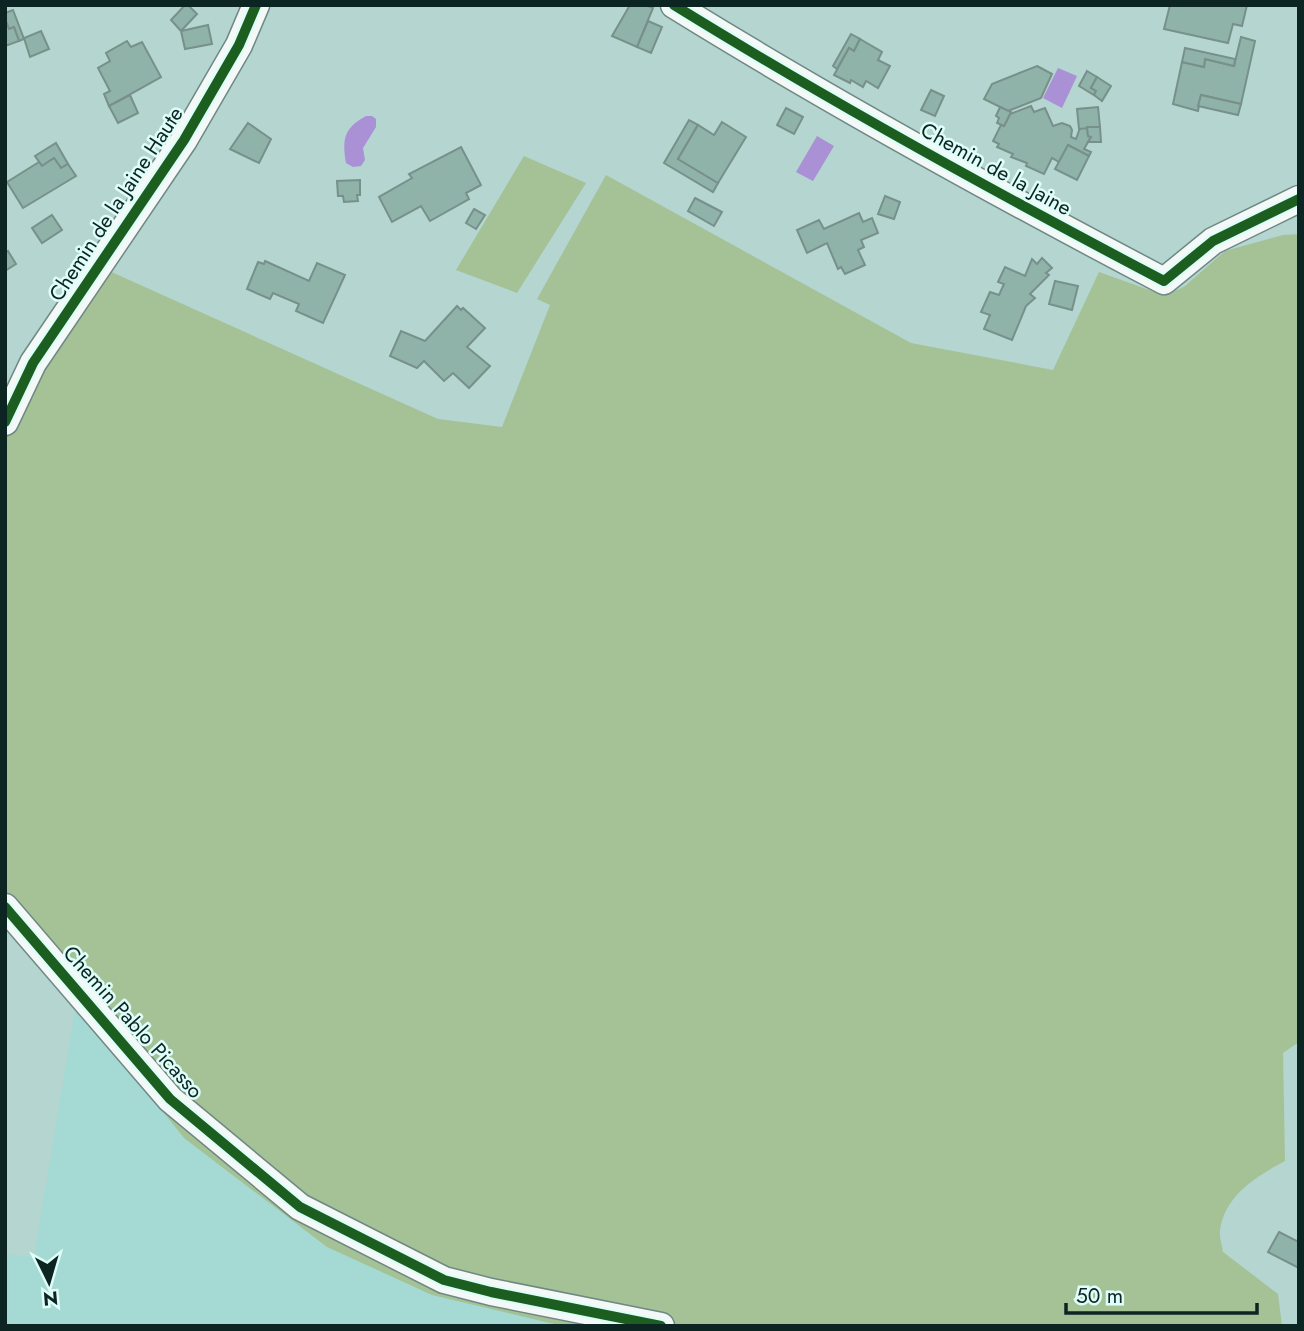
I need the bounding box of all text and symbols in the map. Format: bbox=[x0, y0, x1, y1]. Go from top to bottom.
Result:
street label: Chemin de la Jaine Haute bbox=[42, 101, 190, 307]
street label: Chemin de la Jaine bbox=[915, 115, 1077, 223]
street label: Chemin Pablo Picasso bbox=[56, 939, 210, 1105]
north arrow bbox=[14, 1247, 84, 1317]
scale bar bbox=[1066, 1272, 1257, 1316]
text: 50 m bbox=[1076, 1281, 1123, 1311]
text: N bbox=[42, 1284, 59, 1313]

